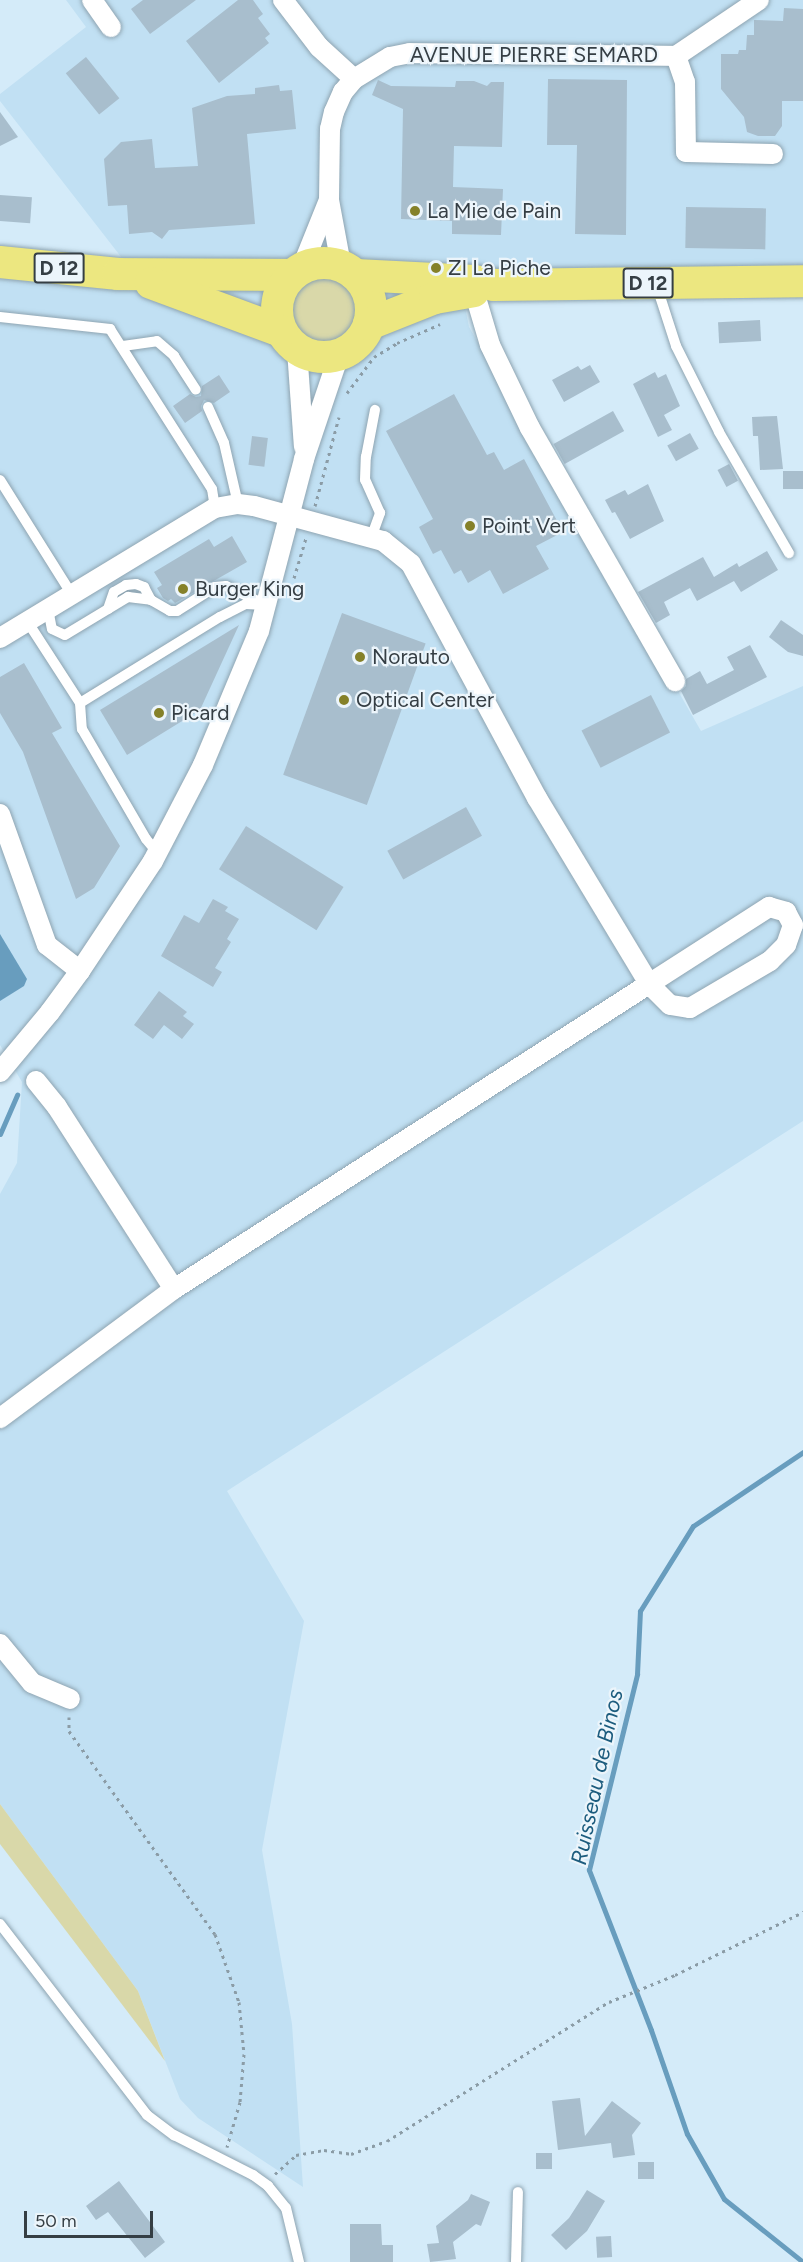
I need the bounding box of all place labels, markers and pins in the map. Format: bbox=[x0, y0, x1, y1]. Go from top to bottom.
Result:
place label: La Mie de Pain bbox=[427, 198, 561, 224]
marker: La Mie de Pain bbox=[408, 204, 422, 218]
place label: ZI La Piche bbox=[448, 255, 551, 281]
marker: ZI La Piche bbox=[429, 261, 443, 275]
place label: Point Vert bbox=[482, 513, 576, 539]
marker: Point Vert bbox=[463, 519, 477, 533]
place label: Burger King bbox=[195, 576, 304, 602]
marker: Burger King bbox=[176, 582, 190, 596]
place label: Norauto bbox=[372, 644, 450, 670]
marker: Norauto bbox=[353, 650, 367, 664]
place label: Optical Center bbox=[356, 687, 494, 713]
marker: Optical Center bbox=[337, 693, 351, 707]
place label: Picard bbox=[171, 700, 230, 726]
marker: Picard bbox=[152, 706, 166, 720]

